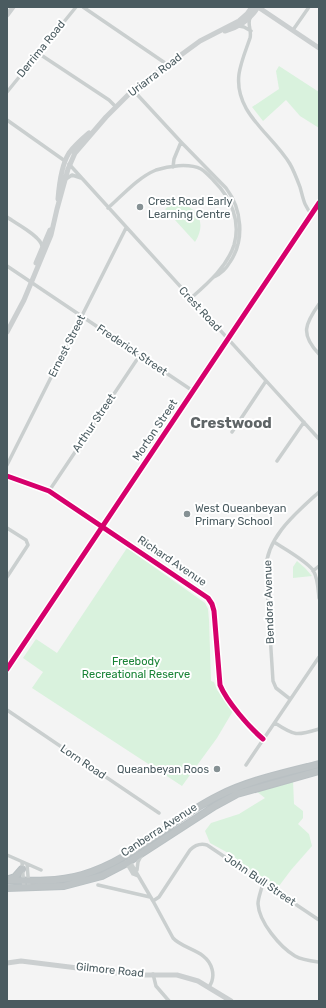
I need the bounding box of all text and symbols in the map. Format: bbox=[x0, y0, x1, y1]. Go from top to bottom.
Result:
street label: Derrima Road bbox=[14, 18, 68, 80]
street label: Uriarra Road bbox=[126, 51, 184, 99]
place label: Crest Road Early Learning Centre bbox=[148, 195, 233, 221]
marker: Crest Road Early Learning Centre bbox=[135, 202, 145, 212]
street label: Crest Road bbox=[176, 284, 224, 334]
street label: Ernest Street bbox=[46, 312, 89, 379]
street label: Frederick Street bbox=[94, 322, 170, 379]
street label: Arthur Street bbox=[70, 391, 119, 455]
street label: Morton Street bbox=[130, 396, 181, 463]
district label: Crestwood bbox=[190, 414, 272, 432]
place label: West Queanbeyan Primary School bbox=[195, 502, 286, 528]
marker: West Queanbeyan Primary School bbox=[182, 509, 192, 519]
street label: Richard Avenue bbox=[135, 533, 209, 589]
street label: Bendora Avenue bbox=[261, 560, 277, 644]
park label: Freebody Recreational Reserve bbox=[82, 655, 190, 681]
street label: Lorn Road bbox=[58, 742, 108, 782]
place label: Queanbeyan Roos bbox=[117, 763, 209, 776]
marker: Queanbeyan Roos bbox=[212, 764, 222, 774]
street label: Canberra Avenue bbox=[119, 801, 199, 859]
street label: John Bull Street bbox=[222, 851, 299, 909]
street label: Gilmore Road bbox=[76, 960, 144, 980]

